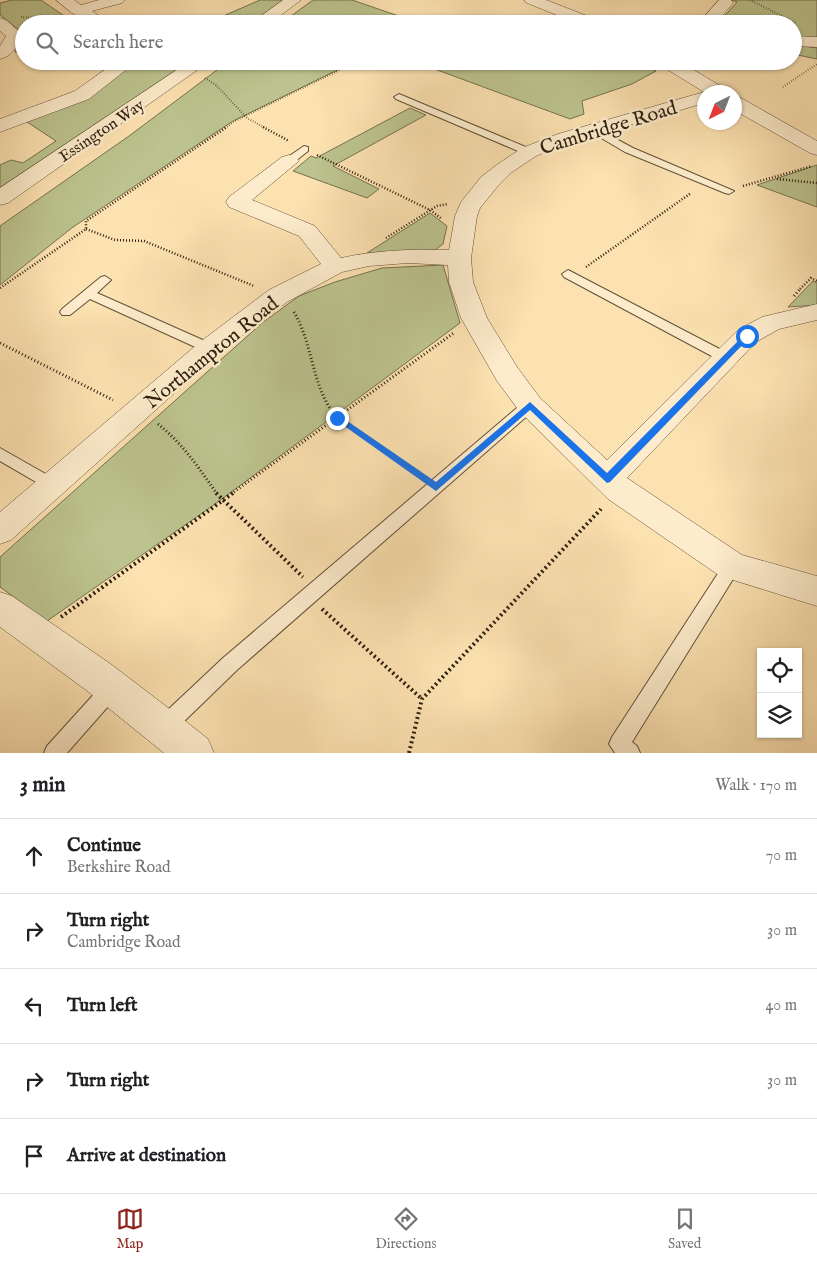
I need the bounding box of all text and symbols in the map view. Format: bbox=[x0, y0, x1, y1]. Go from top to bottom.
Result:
search box bbox=[15, 15, 802, 70]
icon: search bbox=[33, 29, 61, 57]
text: Search here bbox=[73, 31, 164, 55]
north arrow bbox=[697, 85, 742, 130]
street label: Essington Way bbox=[56, 96, 149, 168]
street label: Cambridge Road bbox=[537, 96, 680, 161]
street label: Northampton Road bbox=[140, 291, 284, 415]
route start bbox=[736, 325, 759, 348]
route end bbox=[326, 407, 349, 430]
map controls bbox=[757, 648, 802, 738]
button: locate bbox=[757, 648, 802, 693]
button: layers bbox=[757, 693, 802, 738]
text: 3 min bbox=[20, 772, 65, 799]
text: Walk · 170 m bbox=[715, 776, 797, 796]
text: Continue bbox=[67, 834, 141, 858]
icon: ahead bbox=[20, 842, 48, 870]
text: 70 m bbox=[766, 846, 797, 866]
text: Berkshire Road bbox=[67, 858, 171, 878]
text: Turn right bbox=[67, 909, 149, 933]
icon: right bbox=[20, 917, 48, 945]
text: 30 m bbox=[767, 921, 797, 941]
text: Cambridge Road bbox=[67, 933, 180, 953]
icon: left bbox=[20, 992, 48, 1020]
text: Turn left bbox=[67, 994, 138, 1018]
text: 40 m bbox=[765, 996, 797, 1016]
icon: right bbox=[20, 1067, 48, 1095]
text: Turn right bbox=[67, 1069, 149, 1093]
text: 30 m bbox=[767, 1071, 797, 1091]
icon: arrive bbox=[20, 1142, 48, 1170]
text: Arrive at destination bbox=[67, 1144, 226, 1168]
tab: Map bbox=[116, 1205, 144, 1253]
tab: Directions bbox=[375, 1205, 436, 1253]
tab: Saved bbox=[668, 1205, 701, 1253]

